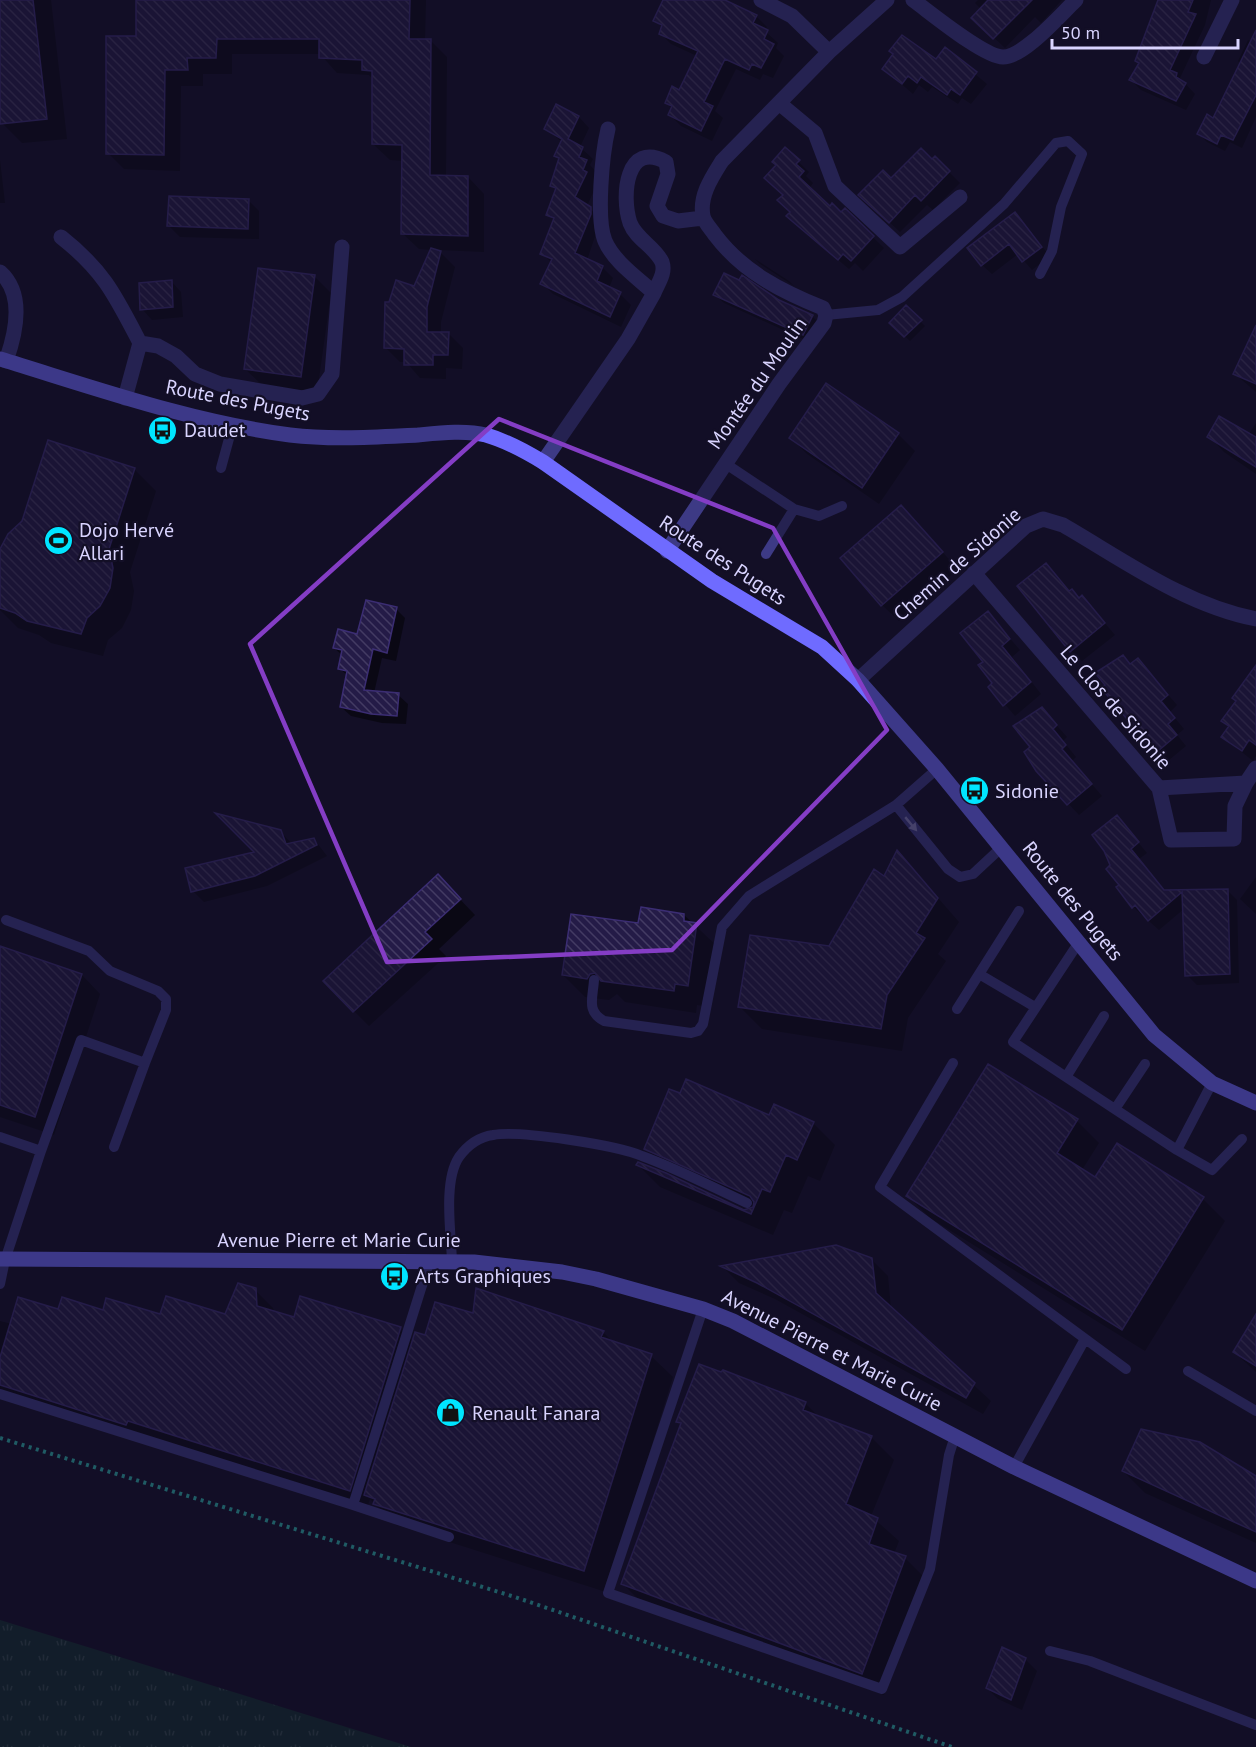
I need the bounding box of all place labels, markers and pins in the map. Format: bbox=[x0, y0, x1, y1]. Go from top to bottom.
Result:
bus stop icon: Daudet bbox=[147, 414, 179, 446]
place label: Daudet bbox=[184, 417, 246, 443]
place label: Dojo Hervé Allari bbox=[79, 517, 174, 566]
sports icon: Dojo Hervé Allari bbox=[42, 525, 74, 557]
bus stop icon: Sidonie bbox=[958, 775, 990, 807]
place label: Sidonie bbox=[995, 778, 1059, 804]
bus stop icon: Arts Graphiques bbox=[378, 1260, 410, 1292]
place label: Arts Graphiques bbox=[415, 1263, 551, 1289]
shop icon: Renault Fanara bbox=[435, 1397, 467, 1429]
place label: Renault Fanara bbox=[472, 1400, 601, 1426]

